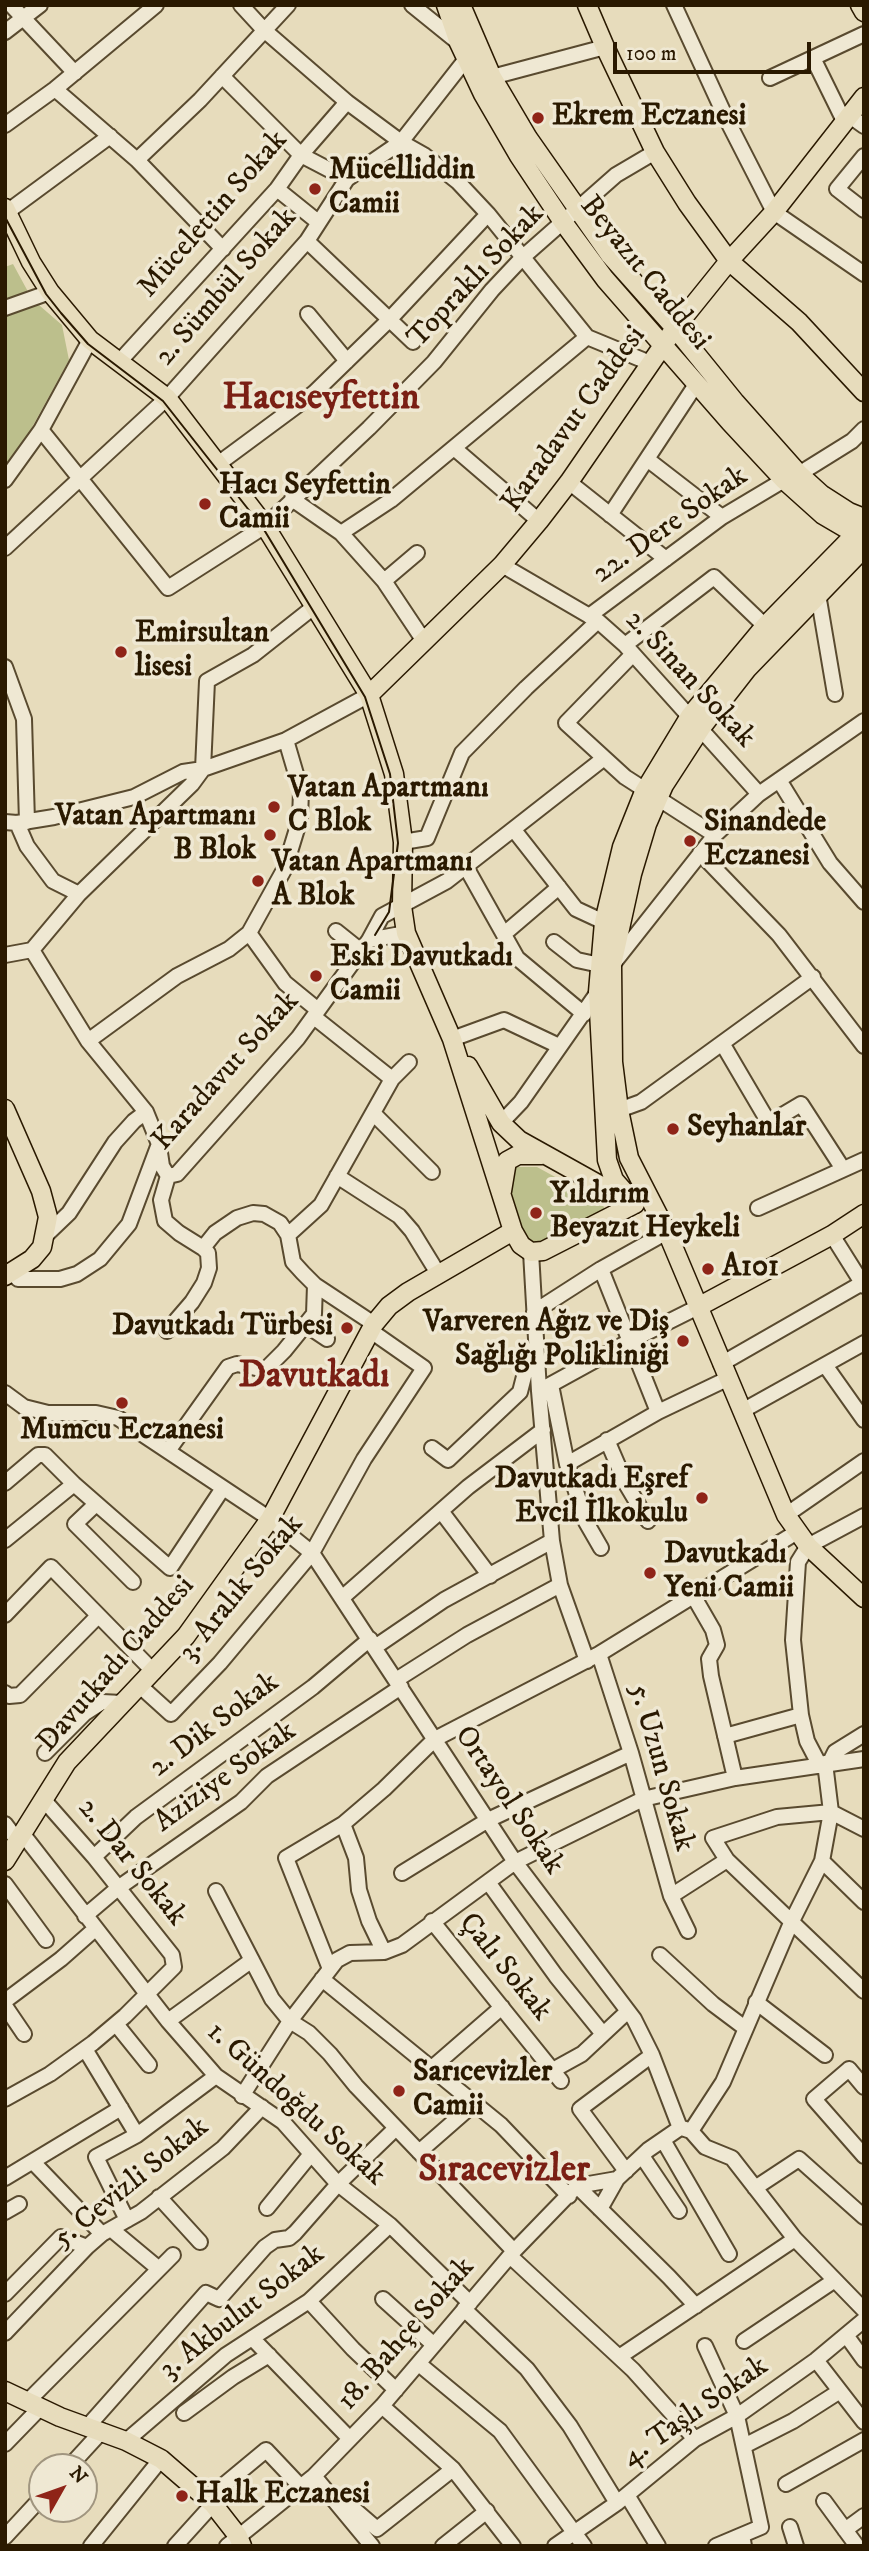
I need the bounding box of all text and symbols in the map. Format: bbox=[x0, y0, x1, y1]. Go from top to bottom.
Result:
scale bar bbox=[617, 28, 815, 72]
text: 100 m bbox=[626, 41, 677, 67]
place label: Ekrem Eczanesi bbox=[552, 100, 746, 136]
marker: Ekrem Eczanesi bbox=[530, 110, 546, 126]
street label: Mücelettin Sokak bbox=[132, 124, 296, 306]
place label: Mücelliddin Camii bbox=[329, 154, 475, 224]
marker: Mücelliddin Camii bbox=[307, 181, 323, 197]
street label: Beyazıt Caddesi bbox=[571, 190, 717, 358]
street label: Topraklı Sokak bbox=[401, 198, 553, 356]
street label: 2. Sümbül Sokak bbox=[148, 201, 306, 375]
street label: Karadavut Caddesi bbox=[495, 320, 655, 520]
district label: Hacıseyfettin bbox=[222, 378, 420, 422]
street label: 22. Dere Sokak bbox=[587, 459, 755, 593]
place label: Hacı Seyfettin Camii bbox=[219, 469, 391, 540]
marker: Hacı Seyfettin Camii bbox=[197, 496, 213, 512]
street label: 2. Sinan Sokak bbox=[616, 604, 762, 756]
place label: Emirsultan lisesi bbox=[135, 617, 269, 688]
marker: Emirsultan lisesi bbox=[113, 644, 129, 660]
place label: Vatan Apartmanı C Blok bbox=[288, 772, 489, 842]
marker: Vatan Apartmanı C Blok bbox=[266, 799, 282, 815]
place label: Vatan Apartmanı B Blok bbox=[55, 800, 256, 870]
place label: Sinandede Eczanesi bbox=[704, 806, 826, 876]
marker: Vatan Apartmanı B Blok bbox=[262, 827, 278, 843]
marker: Sinandede Eczanesi bbox=[682, 833, 698, 849]
place label: Vatan Apartmanı A Blok bbox=[272, 846, 473, 916]
marker: Vatan Apartmanı A Blok bbox=[250, 873, 266, 889]
place label: Eski Davutkadı Camii bbox=[330, 941, 513, 1012]
marker: Eski Davutkadı Camii bbox=[308, 968, 324, 984]
street label: Karadavut Sokak bbox=[146, 985, 308, 1159]
place label: Seyhanlar bbox=[687, 1111, 806, 1147]
marker: Seyhanlar bbox=[665, 1121, 681, 1137]
place label: Yıldırım Beyazıt Heykeli bbox=[550, 1178, 740, 1248]
marker: Yıldırım Beyazıt Heykeli bbox=[528, 1205, 544, 1221]
place label: A101 bbox=[722, 1251, 779, 1287]
marker: A101 bbox=[700, 1261, 716, 1277]
place label: Varveren Ağız ve Diş Sağlığı Polikliniği bbox=[423, 1306, 669, 1376]
place label: Davutkadı Türbesi bbox=[112, 1310, 333, 1346]
marker: Davutkadı Türbesi bbox=[339, 1320, 355, 1336]
marker: Varveren Ağız ve Diş Sağlığı Polikliniği bbox=[675, 1333, 691, 1349]
district label: Davutkadı bbox=[238, 1356, 390, 1400]
marker: Mumcu Eczanesi bbox=[114, 1395, 130, 1411]
place label: Mumcu Eczanesi bbox=[20, 1414, 224, 1450]
place label: Davutkadı Eşref Evcil İlkokulu bbox=[495, 1463, 688, 1534]
marker: Davutkadı Eşref Evcil İlkokulu bbox=[694, 1490, 710, 1506]
street label: 3. Aralık Sokak bbox=[172, 1508, 312, 1670]
place label: Davutkadı Yeni Camii bbox=[664, 1538, 794, 1608]
marker: Davutkadı Yeni Camii bbox=[642, 1565, 658, 1581]
street label: Davutkadı Caddesi bbox=[31, 1569, 203, 1761]
street label: 2. Dik Sokak bbox=[143, 1666, 287, 1786]
street label: 5. Uzun Sokak bbox=[619, 1680, 701, 1856]
street label: Aziziye Sokak bbox=[148, 1715, 304, 1841]
street label: Ortayol Sokak bbox=[445, 1720, 571, 1882]
street label: 2. Dar Sokak bbox=[69, 1792, 193, 1934]
street label: Çalı Sokak bbox=[450, 1907, 558, 2029]
street label: 1. Gündoğdu Sokak bbox=[198, 2015, 392, 2195]
place label: Sarıcevizler Camii bbox=[413, 2056, 552, 2126]
marker: Sarıcevizler Camii bbox=[391, 2083, 407, 2099]
street label: 5. Cevizli Sokak bbox=[47, 2110, 217, 2258]
district label: Sıracevizler bbox=[418, 2150, 590, 2194]
street label: 3. Akbulut Sokak bbox=[153, 2237, 333, 2389]
street label: 18. Bahçe Sokak bbox=[331, 2251, 483, 2419]
street label: 4. Taşlı Sokak bbox=[616, 2349, 776, 2477]
north arrow bbox=[28, 2453, 98, 2523]
text: N bbox=[64, 2462, 92, 2489]
place label: Halk Eczanesi bbox=[196, 2478, 370, 2514]
marker: Halk Eczanesi bbox=[174, 2488, 190, 2504]

